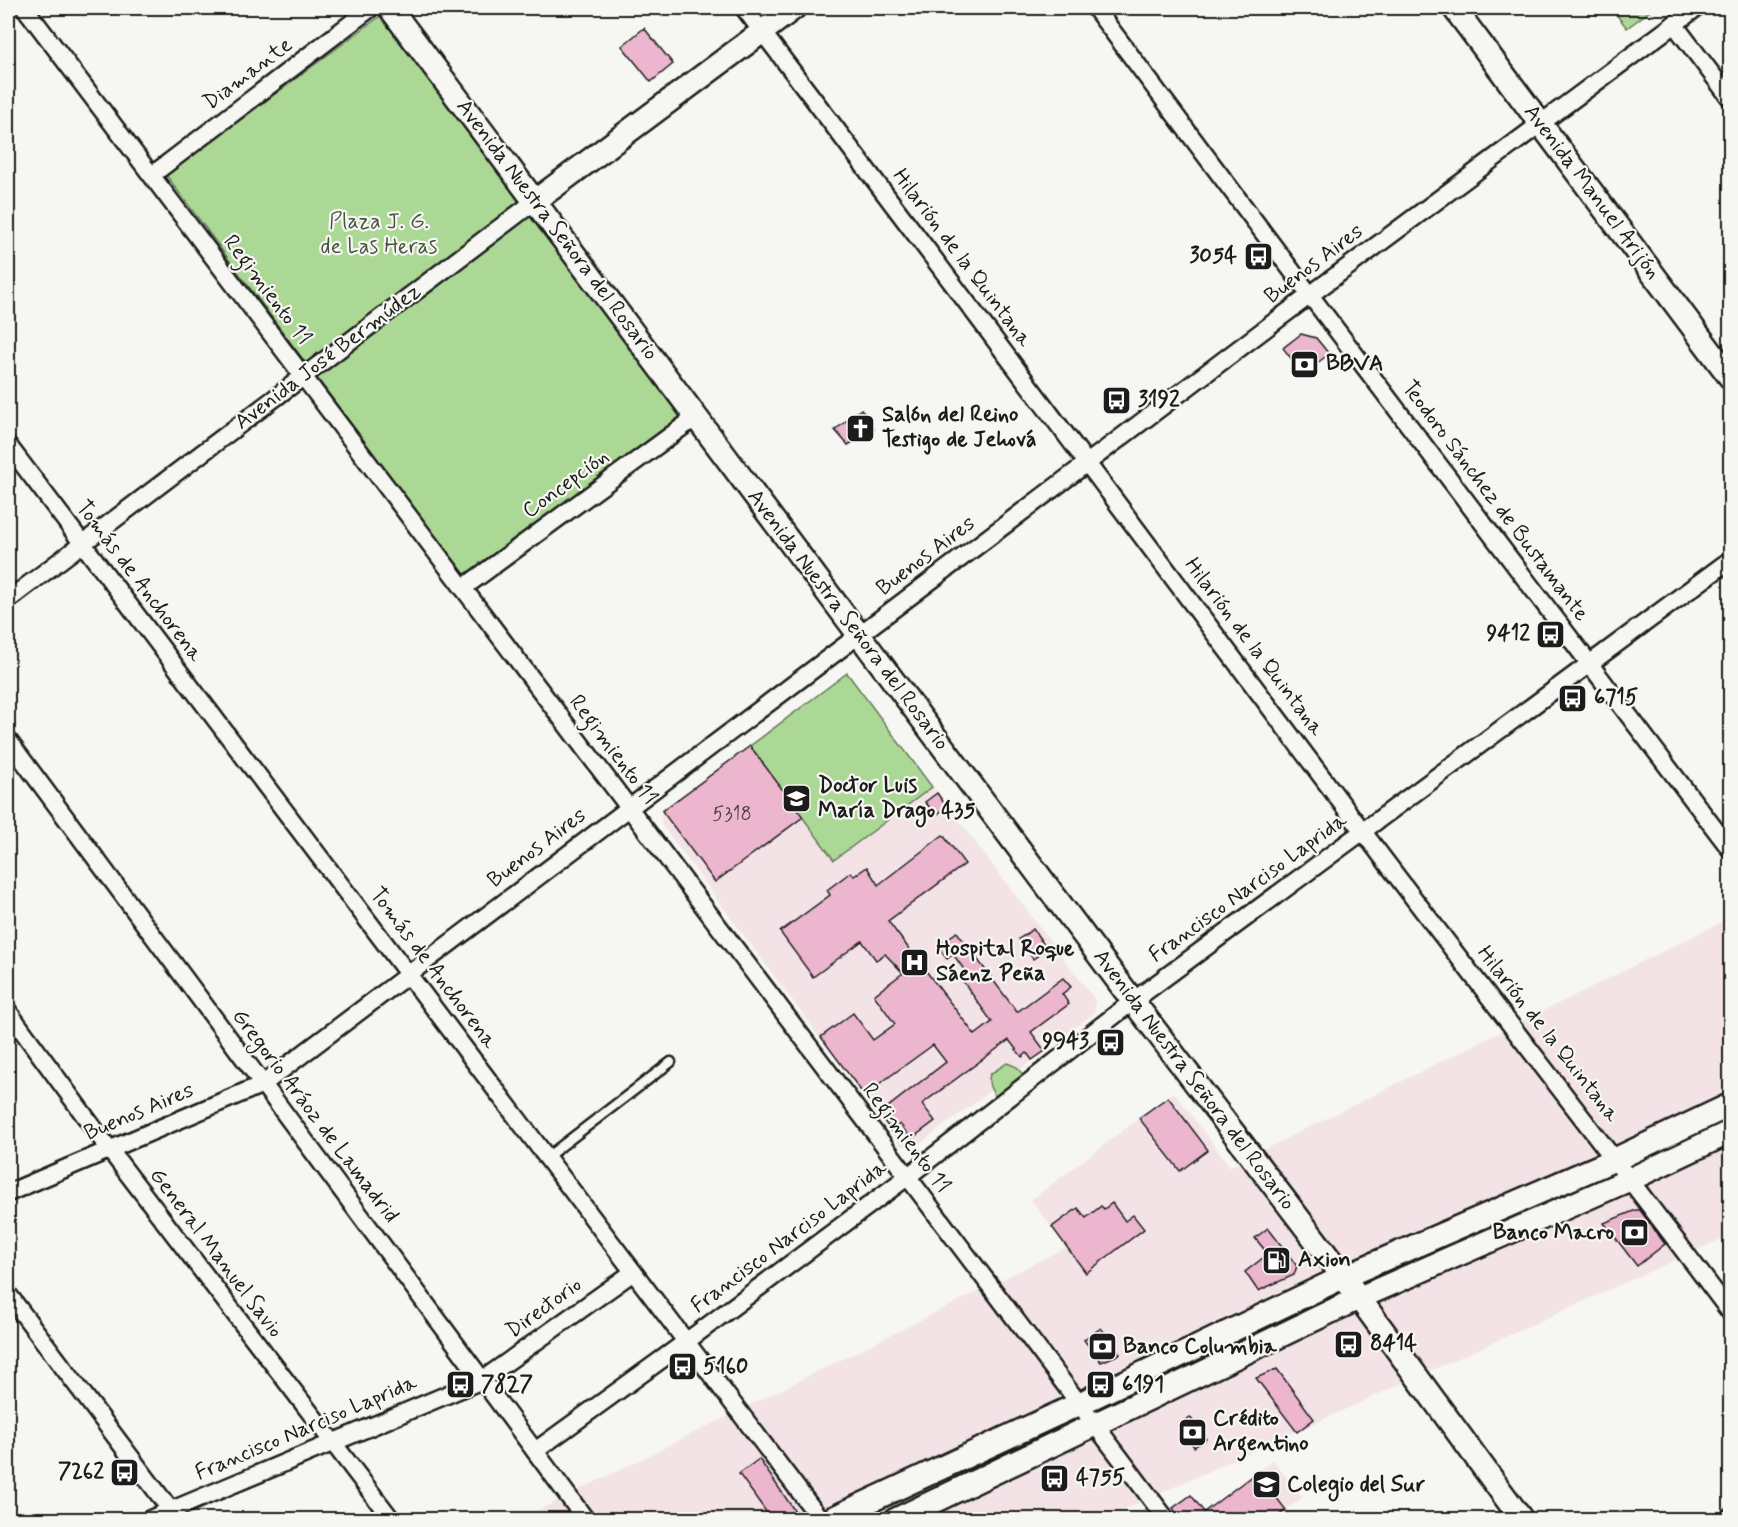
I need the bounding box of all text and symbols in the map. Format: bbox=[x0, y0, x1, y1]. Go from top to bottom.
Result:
street label: Diamante bbox=[198, 31, 298, 117]
street label: Avenida Nuestra Señora del Rosario bbox=[450, 94, 664, 366]
street label: Avenida Manuel Arijón bbox=[1516, 99, 1667, 286]
street label: Hilarión de la Quintana bbox=[886, 163, 1039, 353]
park label: Plaza J. G. de Las Heras bbox=[320, 208, 438, 261]
street label: Buenos Aires bbox=[1259, 218, 1369, 310]
street label: Regimiento 11 bbox=[214, 229, 318, 353]
bus stop icon: 3054 bbox=[1242, 240, 1274, 272]
place label: 3054 bbox=[1189, 242, 1237, 270]
street label: Avenida José Bermúdez bbox=[229, 278, 427, 436]
bank icon: BBVA bbox=[1289, 348, 1321, 380]
place label: BBVA bbox=[1326, 350, 1383, 378]
street label: Teodoro Sánchez de Bustamante bbox=[1395, 375, 1595, 627]
bus stop icon: 3192 bbox=[1101, 384, 1133, 416]
place label: 3192 bbox=[1138, 386, 1180, 414]
place label: Salón del Reino Testigo de Jehová bbox=[882, 401, 1036, 455]
church icon: Salón del Reino Testigo de Jehová bbox=[845, 412, 877, 444]
street label: Concepción bbox=[517, 443, 615, 525]
street label: Avenida Nuestra Señora del Rosario bbox=[741, 484, 955, 756]
street label: Tomás de Anchorena bbox=[69, 495, 209, 668]
street label: Buenos Aires bbox=[871, 510, 981, 602]
street label: Hilarión de la Quintana bbox=[1178, 552, 1331, 742]
bus stop icon: 9412 bbox=[1535, 618, 1567, 650]
place label: 9412 bbox=[1487, 620, 1530, 648]
bus stop icon: 6715 bbox=[1557, 682, 1589, 714]
place label: 6715 bbox=[1594, 684, 1638, 712]
street label: Regimiento 11 bbox=[560, 689, 664, 813]
place label: Doctor Luis María Drago 435 bbox=[818, 772, 976, 828]
school or university icon: Doctor Luis María Drago 435 bbox=[781, 783, 813, 815]
house number: 5318 bbox=[712, 801, 752, 828]
street label: Buenos Aires bbox=[482, 802, 592, 894]
street label: Francisco Narciso Laprida bbox=[1143, 806, 1353, 969]
street label: Tomás de Anchorena bbox=[363, 882, 503, 1055]
place label: Hospital Roque Sáenz Peña bbox=[936, 935, 1075, 988]
street label: Hilarión de la Quintana bbox=[1470, 940, 1626, 1128]
street label: Avenida Nuestra Señora del Rosario bbox=[1087, 944, 1301, 1216]
hospital icon: Hospital Roque Sáenz Peña bbox=[899, 946, 931, 978]
street label: Gregorio Aráoz de Lamadrid bbox=[223, 1003, 405, 1230]
bus stop icon: 9943 bbox=[1094, 1026, 1126, 1058]
place label: 9943 bbox=[1042, 1028, 1089, 1056]
street label: Buenos Aires bbox=[80, 1076, 198, 1148]
street label: Regimiento 11 bbox=[853, 1077, 957, 1201]
street label: Francisco Narciso Laprida bbox=[685, 1154, 893, 1320]
street label: General Manuel Savio bbox=[143, 1162, 289, 1344]
bank icon: Banco Macro bbox=[1619, 1217, 1651, 1249]
place label: Banco Macro bbox=[1493, 1219, 1614, 1247]
fuel station icon: Axion bbox=[1261, 1244, 1293, 1276]
place label: Axion bbox=[1298, 1246, 1351, 1274]
street label: Directorio bbox=[501, 1271, 587, 1345]
bus stop icon: 8414 bbox=[1333, 1328, 1365, 1360]
place label: 8414 bbox=[1370, 1330, 1417, 1358]
bank icon: Banco Columbia bbox=[1086, 1331, 1118, 1363]
place label: Banco Columbia bbox=[1123, 1333, 1278, 1361]
bus stop icon: 5160 bbox=[666, 1351, 698, 1383]
place label: 5160 bbox=[703, 1353, 748, 1381]
street label: Francisco Narciso Laprida bbox=[191, 1368, 422, 1487]
bus stop icon: 7827 bbox=[444, 1369, 476, 1401]
bus stop icon: 6191 bbox=[1085, 1369, 1117, 1401]
place label: 7827 bbox=[481, 1371, 534, 1399]
place label: 6191 bbox=[1122, 1371, 1164, 1399]
place label: Crédito Argentino bbox=[1213, 1405, 1309, 1462]
bank icon: Crédito Argentino bbox=[1176, 1416, 1208, 1448]
bus stop icon: 7262 bbox=[109, 1456, 141, 1488]
place label: 7262 bbox=[58, 1458, 104, 1486]
bus stop icon: 4755 bbox=[1039, 1462, 1071, 1494]
place label: 4755 bbox=[1076, 1464, 1125, 1492]
school or university icon: Colegio del Sur bbox=[1250, 1469, 1282, 1501]
place label: Colegio del Sur bbox=[1287, 1471, 1426, 1502]

